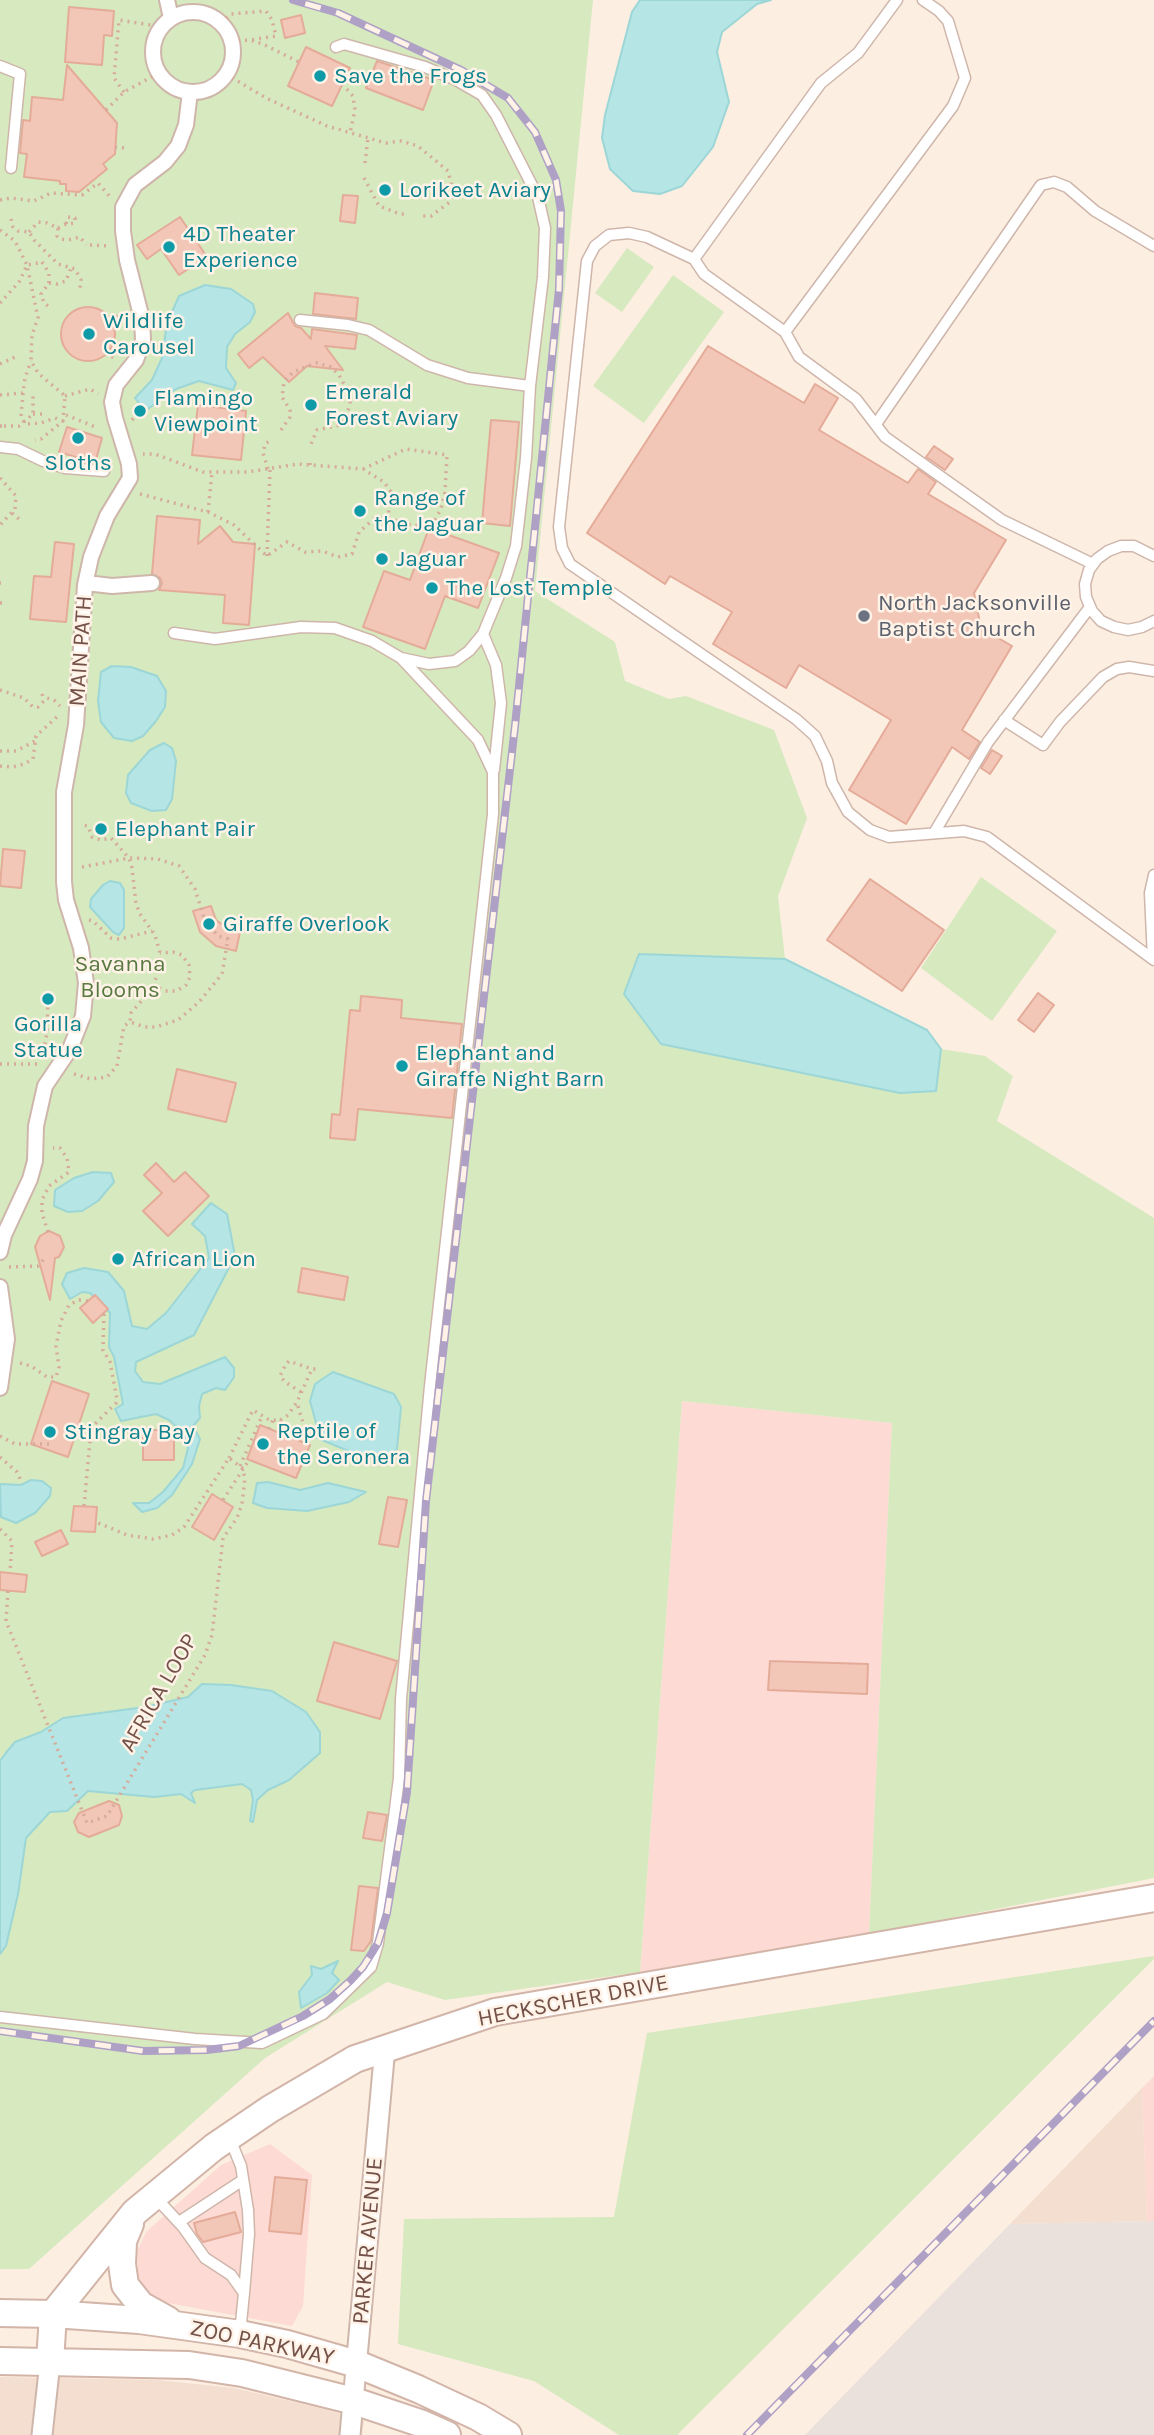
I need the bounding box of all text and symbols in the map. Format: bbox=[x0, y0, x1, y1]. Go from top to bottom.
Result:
place label: Save the Frogs bbox=[334, 62, 487, 90]
marker: Save the Frogs bbox=[312, 68, 328, 84]
place label: Lorikeet Aviary bbox=[399, 176, 551, 204]
marker: Lorikeet Aviary bbox=[377, 182, 393, 198]
place label: 4D Theater Experience bbox=[183, 220, 297, 274]
marker: 4D Theater Experience bbox=[161, 239, 177, 255]
place label: Wildlife Carousel bbox=[103, 307, 195, 361]
marker: Wildlife Carousel bbox=[81, 326, 97, 342]
place label: Emerald Forest Aviary bbox=[325, 378, 458, 432]
place label: Flamingo Viewpoint bbox=[154, 384, 258, 438]
marker: Emerald Forest Aviary bbox=[303, 397, 319, 413]
marker: Flamingo Viewpoint bbox=[132, 403, 148, 419]
marker: Sloths bbox=[70, 430, 86, 446]
place label: Sloths bbox=[44, 449, 112, 477]
place label: Range of the Jaguar bbox=[374, 484, 484, 538]
marker: Range of the Jaguar bbox=[352, 503, 368, 519]
place label: Jaguar bbox=[396, 545, 466, 573]
marker: Jaguar bbox=[374, 551, 390, 567]
place label: The Lost Temple bbox=[446, 574, 613, 602]
marker: The Lost Temple bbox=[424, 580, 440, 596]
place label: North Jacksonville Baptist Church bbox=[878, 589, 1071, 643]
street label: MAIN PATH bbox=[63, 595, 99, 707]
marker: North Jacksonville Baptist Church bbox=[856, 608, 872, 624]
place label: Elephant Pair bbox=[115, 815, 255, 843]
marker: Elephant Pair bbox=[93, 821, 109, 837]
place label: Giraffe Overlook bbox=[223, 910, 390, 938]
marker: Giraffe Overlook bbox=[201, 916, 217, 932]
park label: Savanna Blooms bbox=[74, 950, 166, 1004]
marker: Gorilla Statue bbox=[40, 991, 56, 1007]
place label: Gorilla Statue bbox=[13, 1010, 83, 1064]
place label: Elephant and Giraffe Night Barn bbox=[416, 1039, 604, 1093]
marker: Elephant and Giraffe Night Barn bbox=[394, 1058, 410, 1074]
place label: African Lion bbox=[132, 1245, 256, 1273]
marker: African Lion bbox=[110, 1251, 126, 1267]
place label: Reptile of the Seronera bbox=[277, 1417, 410, 1471]
place label: Stingray Bay bbox=[64, 1418, 195, 1446]
marker: Stingray Bay bbox=[42, 1424, 58, 1440]
marker: Reptile of the Seronera bbox=[255, 1436, 271, 1452]
street label: AFRICA LOOP bbox=[114, 1629, 204, 1757]
street label: HECKSCHER DRIVE bbox=[475, 1969, 671, 2033]
street label: PARKER AVENUE bbox=[347, 2156, 389, 2326]
street label: ZOO PARKWAY bbox=[187, 2314, 337, 2372]

